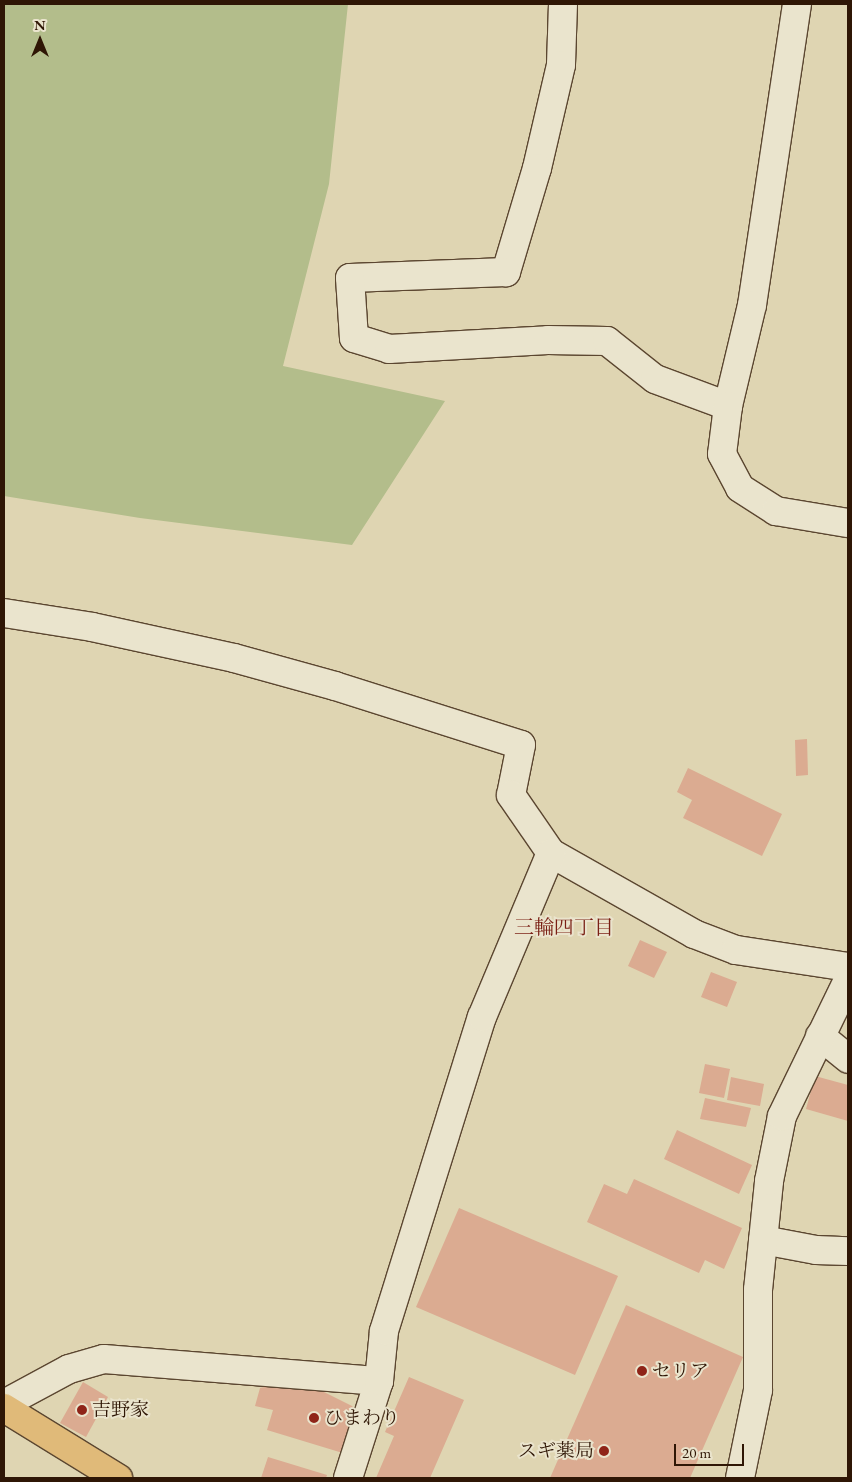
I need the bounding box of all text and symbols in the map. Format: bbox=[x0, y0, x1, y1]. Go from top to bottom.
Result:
north arrow bbox=[15, 15, 65, 65]
text: N bbox=[34, 16, 46, 34]
district label: 三輪四丁目 bbox=[514, 915, 614, 939]
place label: セリア bbox=[652, 1360, 709, 1382]
marker: セリア bbox=[636, 1365, 648, 1377]
place label: 吉野家 bbox=[92, 1399, 149, 1421]
marker: 吉野家 bbox=[76, 1404, 88, 1416]
place label: ひまわり bbox=[324, 1407, 400, 1429]
marker: ひまわり bbox=[308, 1412, 320, 1424]
scale bar bbox=[677, 1434, 747, 1466]
place label: スギ薬局 bbox=[518, 1440, 594, 1462]
text: 20 m bbox=[682, 1443, 711, 1462]
marker: スギ薬局 bbox=[598, 1445, 610, 1457]

